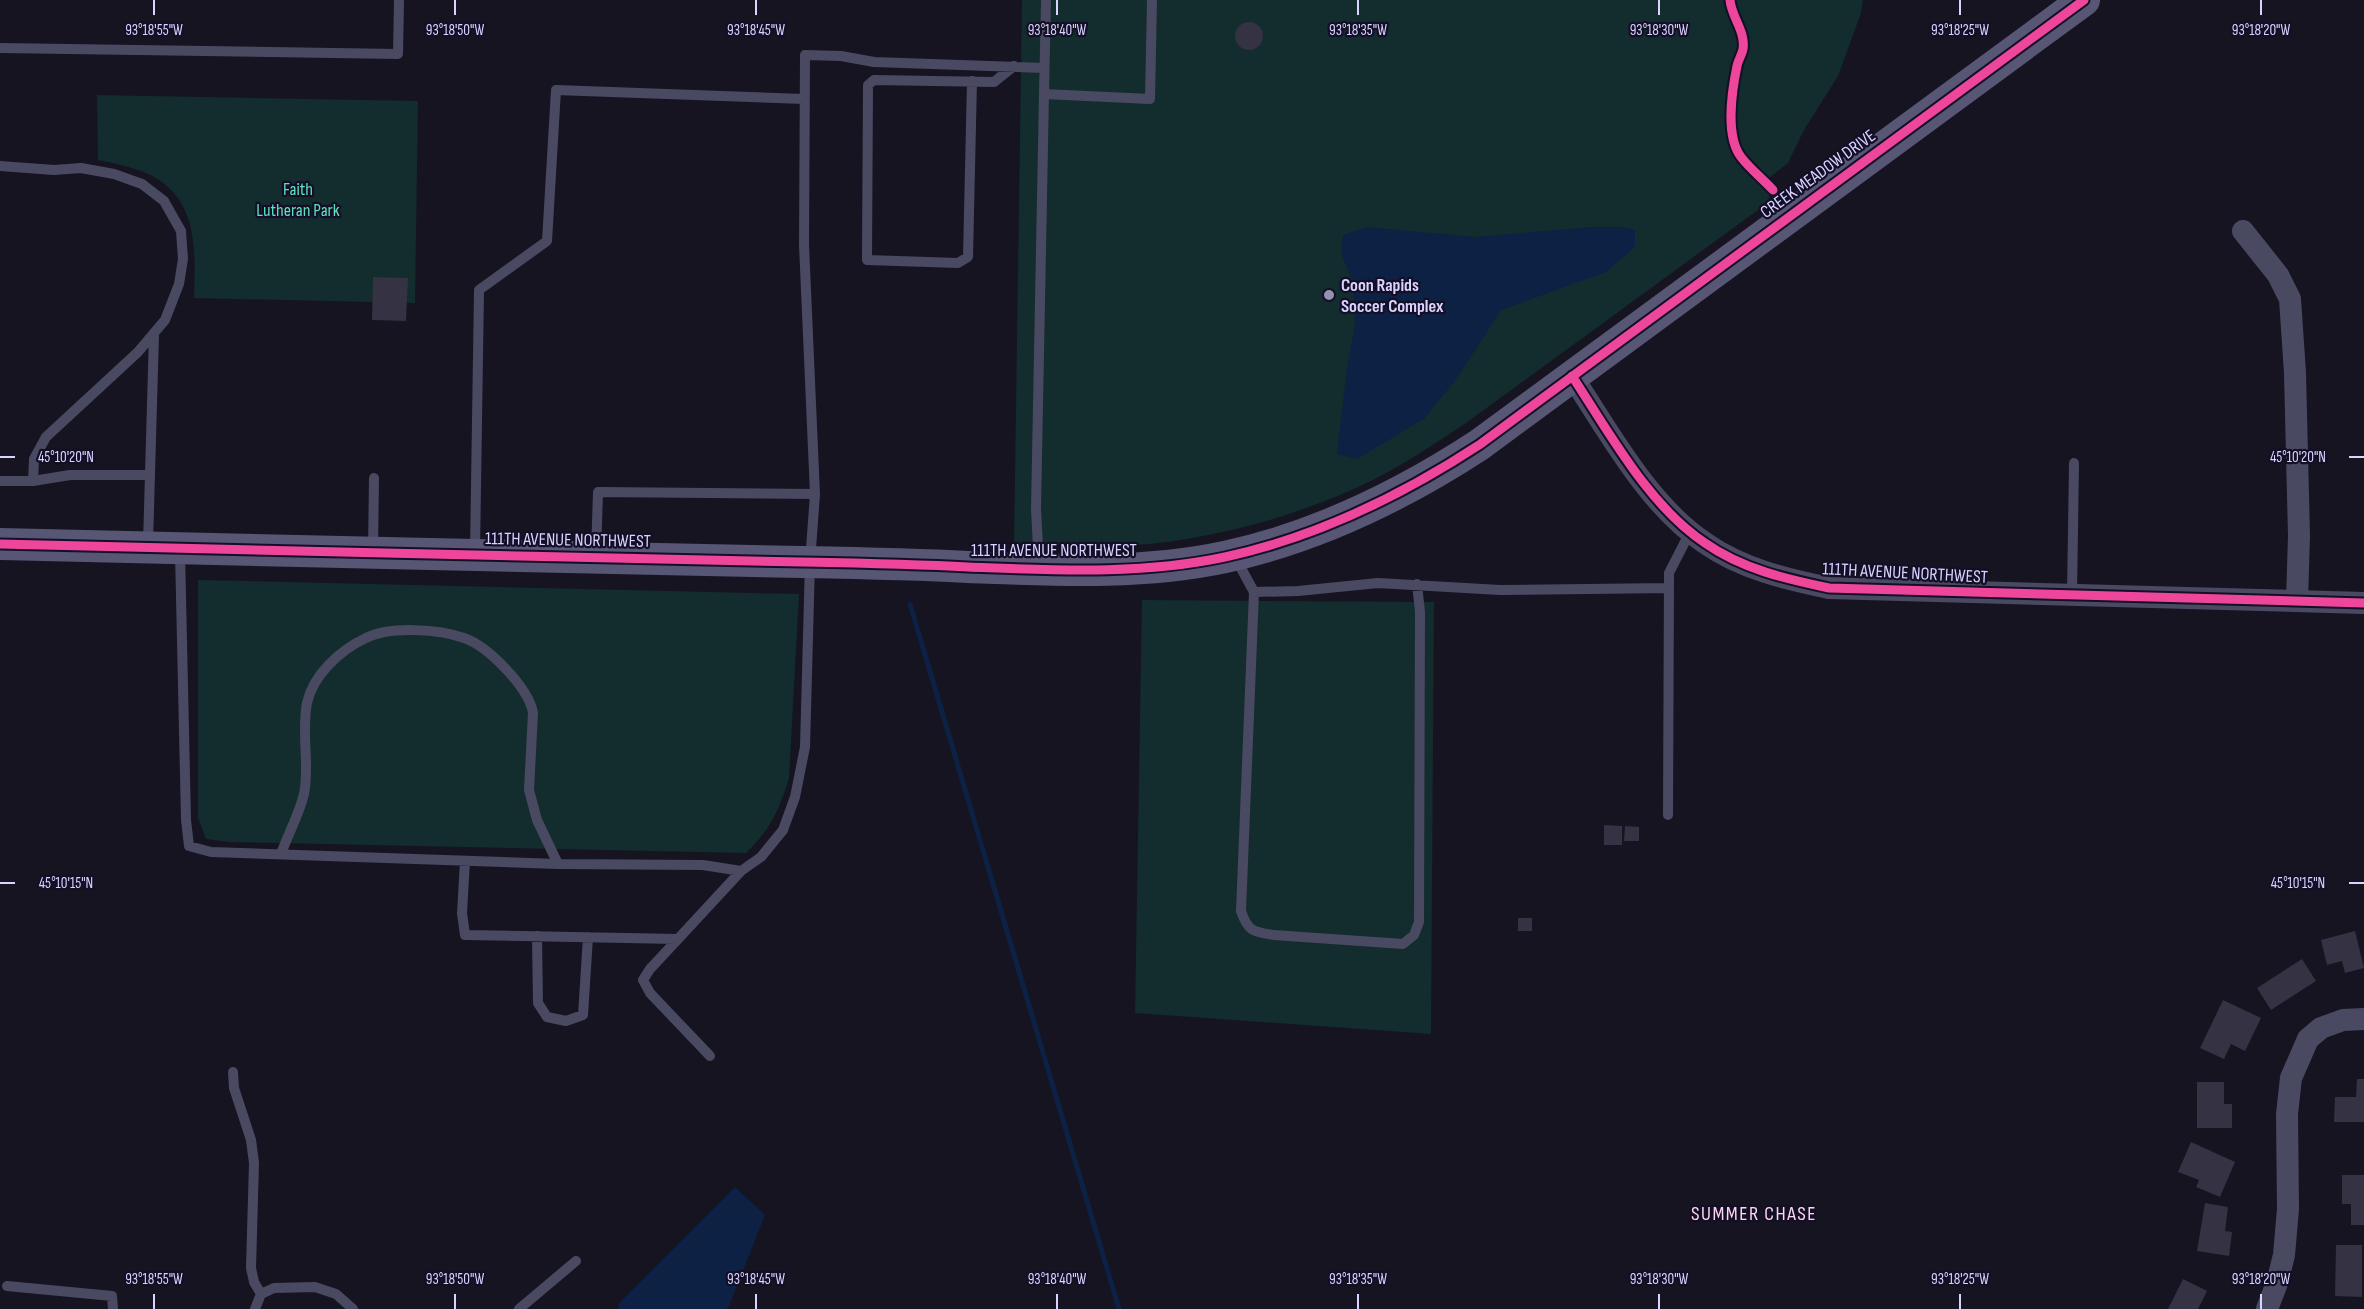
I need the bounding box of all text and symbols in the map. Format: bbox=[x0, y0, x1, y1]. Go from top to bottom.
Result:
text: 93°18'55"W bbox=[125, 21, 183, 40]
text: 93°18'50"W bbox=[426, 21, 484, 40]
text: 93°18'45"W bbox=[727, 21, 785, 40]
text: 93°18'40"W bbox=[1028, 21, 1087, 40]
text: 93°18'35"W bbox=[1329, 21, 1387, 40]
text: 93°18'30"W bbox=[1630, 21, 1689, 40]
text: 93°18'25"W bbox=[1931, 21, 1989, 40]
text: 93°18'20"W bbox=[2232, 21, 2290, 40]
street label: CREEK MEADOW DRIVE bbox=[1756, 125, 1880, 223]
park label: Faith Lutheran Park bbox=[256, 179, 340, 221]
place label: Coon Rapids Soccer Complex bbox=[1341, 275, 1444, 317]
marker: Coon Rapids Soccer Complex bbox=[1322, 288, 1336, 302]
text: 45°10'20"N bbox=[38, 448, 94, 467]
text: 45°10'20"N bbox=[2270, 448, 2326, 467]
street label: 111TH AVENUE NORTHWEST bbox=[485, 528, 651, 552]
street label: 111TH AVENUE NORTHWEST bbox=[971, 540, 1137, 561]
street label: 111TH AVENUE NORTHWEST bbox=[1822, 558, 1988, 588]
text: 45°10'15"N bbox=[39, 874, 93, 893]
text: 45°10'15"N bbox=[2271, 874, 2325, 893]
district label: SUMMER CHASE bbox=[1691, 1202, 1817, 1226]
text: 93°18'55"W bbox=[125, 1270, 183, 1289]
text: 93°18'50"W bbox=[426, 1270, 484, 1289]
text: 93°18'45"W bbox=[727, 1270, 785, 1289]
text: 93°18'40"W bbox=[1028, 1270, 1087, 1289]
text: 93°18'35"W bbox=[1329, 1270, 1387, 1289]
text: 93°18'30"W bbox=[1630, 1270, 1689, 1289]
text: 93°18'25"W bbox=[1931, 1270, 1989, 1289]
text: 93°18'20"W bbox=[2232, 1270, 2290, 1289]

